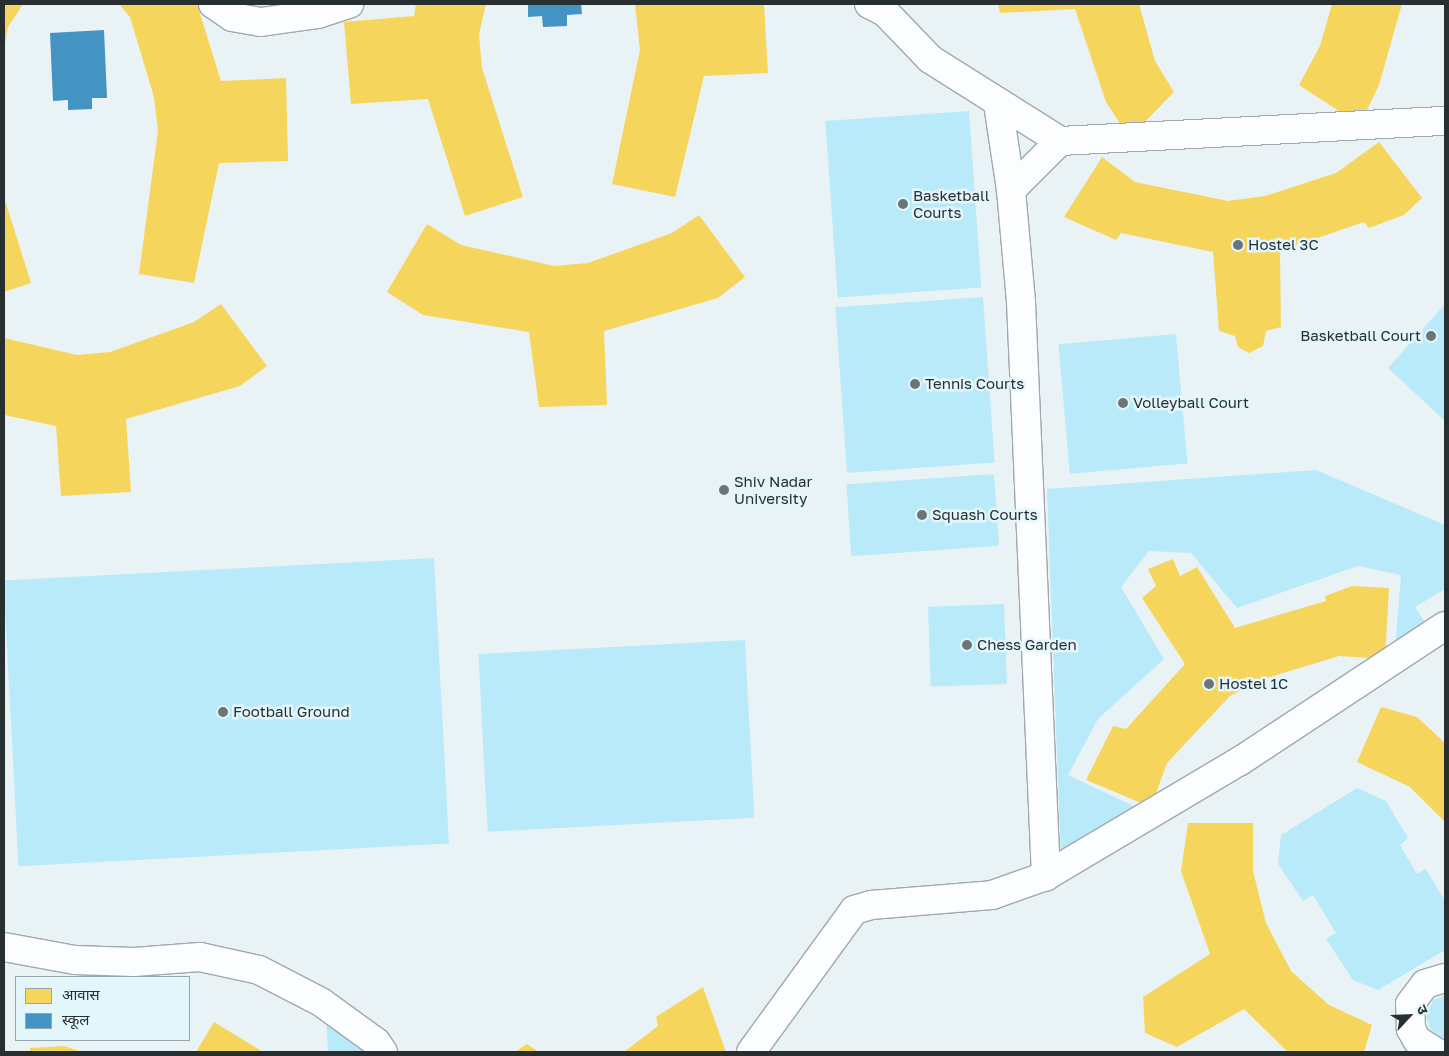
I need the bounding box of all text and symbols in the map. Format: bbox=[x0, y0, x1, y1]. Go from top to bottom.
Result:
place label: Basketball Courts bbox=[913, 186, 990, 221]
marker: Basketball Courts bbox=[897, 198, 909, 210]
place label: Hostel 3C bbox=[1248, 236, 1319, 254]
marker: Hostel 3C bbox=[1232, 239, 1244, 251]
place label: Basketball Court bbox=[1300, 327, 1421, 345]
marker: Basketball Court bbox=[1425, 330, 1437, 342]
place label: Tennis Courts bbox=[925, 375, 1024, 393]
marker: Tennis Courts bbox=[909, 378, 921, 390]
place label: Volleyball Court bbox=[1133, 394, 1249, 412]
marker: Volleyball Court bbox=[1117, 397, 1129, 409]
place label: Shiv Nadar University bbox=[734, 472, 812, 507]
marker: Shiv Nadar University bbox=[718, 484, 730, 496]
place label: Squash Courts bbox=[932, 506, 1038, 524]
marker: Squash Courts bbox=[916, 509, 928, 521]
place label: Chess Garden bbox=[977, 636, 1077, 654]
marker: Chess Garden bbox=[961, 639, 973, 651]
place label: Hostel 1C bbox=[1219, 675, 1288, 693]
marker: Hostel 1C bbox=[1203, 678, 1215, 690]
place label: Football Ground bbox=[233, 703, 350, 721]
marker: Football Ground bbox=[217, 706, 229, 718]
legend bbox=[15, 976, 190, 1041]
text: आवास bbox=[62, 985, 100, 1003]
north arrow bbox=[1384, 991, 1434, 1041]
text: उ bbox=[1414, 1002, 1432, 1017]
text: स्कूल bbox=[62, 1010, 90, 1028]

